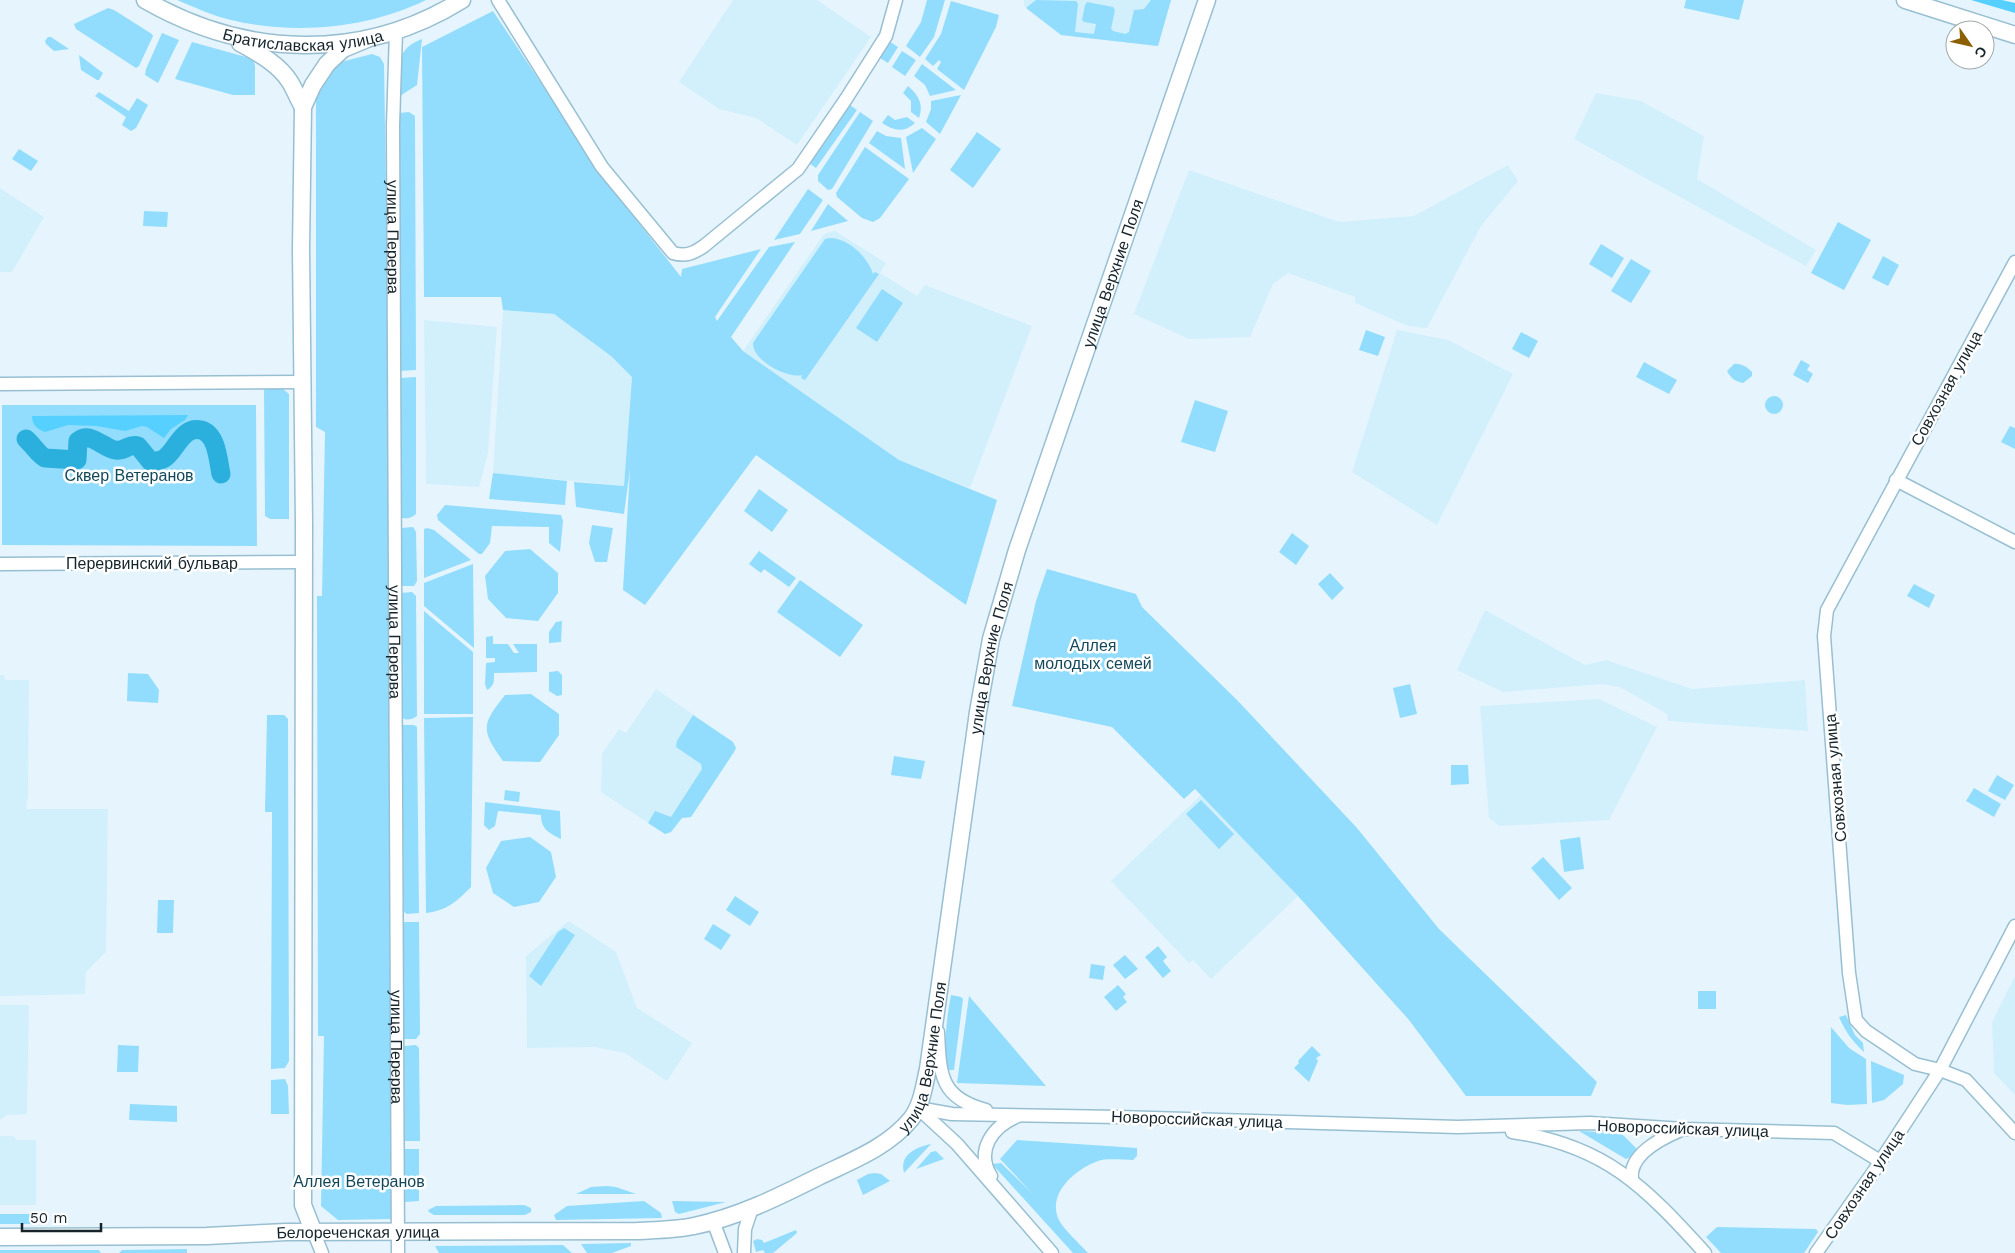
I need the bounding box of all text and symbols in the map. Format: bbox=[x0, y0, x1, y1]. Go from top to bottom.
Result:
north arrow bbox=[1945, 20, 1995, 70]
street label: Братиславская улица bbox=[221, 25, 385, 55]
text: С bbox=[1971, 44, 1990, 61]
street label: улица Перерва bbox=[383, 180, 403, 294]
street label: улица Верхние Поля bbox=[1079, 197, 1147, 350]
street label: Совхозная улица bbox=[1907, 327, 1986, 449]
park label: Сквер Ветеранов bbox=[64, 466, 194, 485]
street label: Перервинский бульвар bbox=[66, 554, 238, 573]
street label: улица Верхние Поля bbox=[966, 579, 1017, 736]
street label: улица Перерва bbox=[385, 585, 405, 699]
park label: Аллея молодых семей bbox=[1034, 636, 1152, 673]
street label: Совхозная улица bbox=[1820, 713, 1851, 843]
street label: улица Верхние Поля bbox=[895, 981, 950, 1137]
street label: улица Перерва bbox=[387, 990, 406, 1104]
street label: Новороссийская улица bbox=[1111, 1107, 1283, 1132]
street label: Новороссийская улица bbox=[1597, 1116, 1769, 1141]
street label: Совхозная улица bbox=[1821, 1126, 1908, 1243]
park label: Аллея Ветеранов bbox=[293, 1172, 425, 1191]
scale bar bbox=[22, 1200, 101, 1232]
text: 50 m bbox=[30, 1209, 67, 1227]
street label: Белореченская улица bbox=[276, 1223, 440, 1242]

